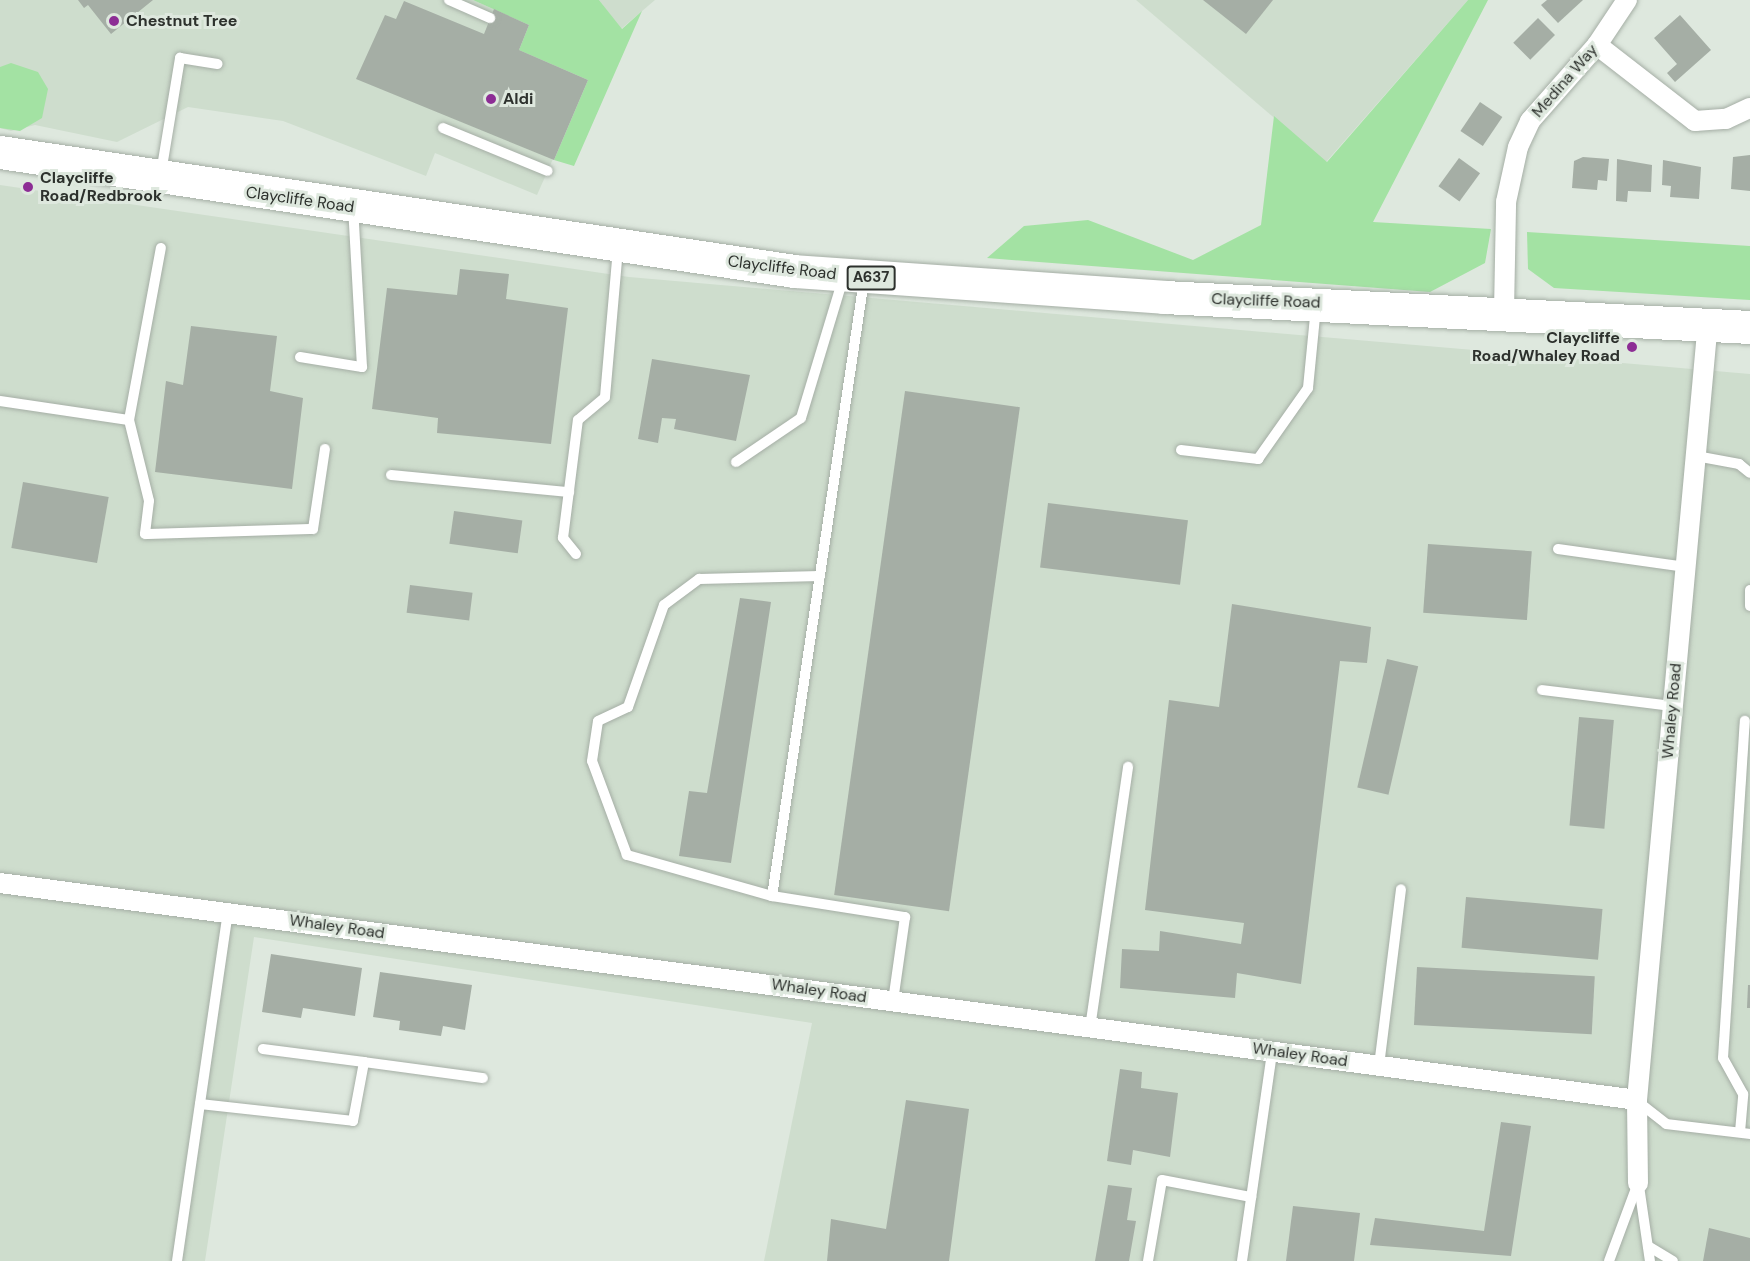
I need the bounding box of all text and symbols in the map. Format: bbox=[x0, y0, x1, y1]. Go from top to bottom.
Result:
place label: Chestnut Tree bbox=[126, 11, 237, 31]
marker: Chestnut Tree bbox=[107, 14, 121, 28]
street label: Medina Way bbox=[1528, 41, 1602, 121]
place label: Aldi bbox=[503, 89, 533, 109]
marker: Aldi bbox=[484, 92, 498, 106]
place label: Claycliffe Road/Redbrook bbox=[40, 168, 162, 206]
marker: Claycliffe Road/Redbrook bbox=[21, 180, 35, 194]
street label: Claycliffe Road bbox=[245, 183, 355, 217]
street label: Claycliffe Road bbox=[727, 252, 837, 284]
road number: A637 bbox=[846, 266, 896, 290]
street label: Claycliffe Road bbox=[1211, 289, 1321, 313]
place label: Claycliffe Road/Whaley Road bbox=[1472, 328, 1620, 366]
marker: Claycliffe Road/Whaley Road bbox=[1625, 340, 1639, 354]
street label: Whaley Road bbox=[1658, 662, 1686, 760]
street label: Whaley Road bbox=[288, 911, 386, 943]
street label: Whaley Road bbox=[770, 975, 868, 1007]
street label: Whaley Road bbox=[1251, 1039, 1349, 1071]

